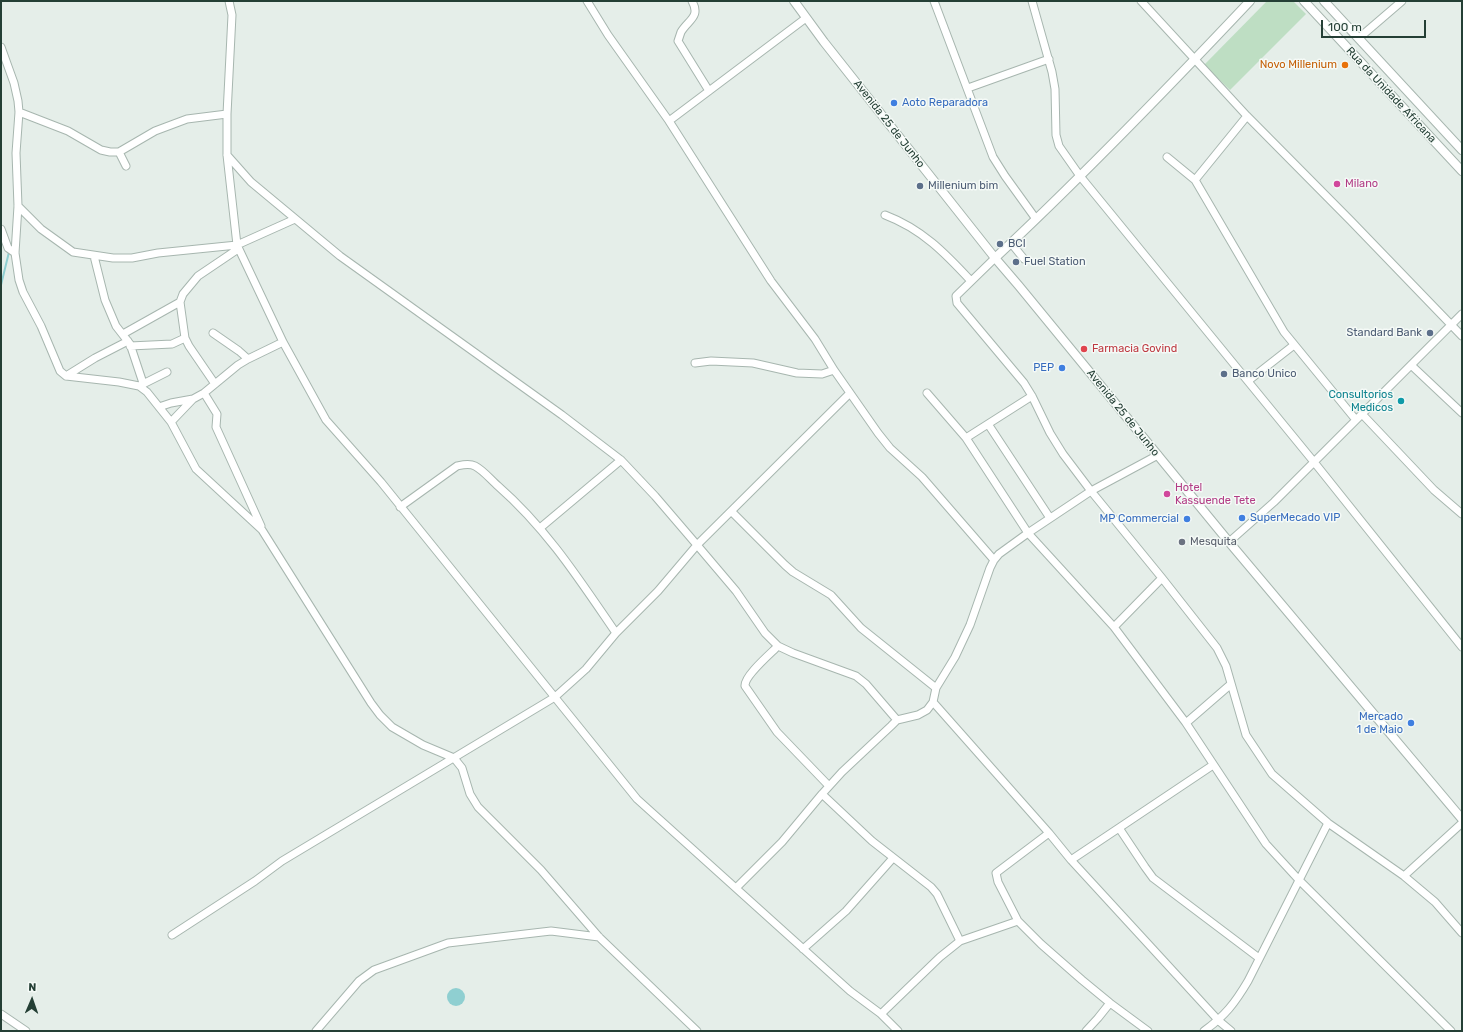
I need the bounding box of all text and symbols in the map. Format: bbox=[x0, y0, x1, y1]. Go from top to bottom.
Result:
scale bar bbox=[1323, 12, 1428, 38]
text: 100 m bbox=[1328, 20, 1362, 34]
street label: Rua da Unidade Africana bbox=[1343, 44, 1439, 146]
place label: Novo Millenium bbox=[1260, 58, 1337, 72]
marker: Novo Millenium bbox=[1340, 60, 1350, 70]
street label: Avenida 25 de Junho bbox=[851, 77, 927, 171]
place label: Aoto Reparadora bbox=[902, 96, 988, 110]
marker: Aoto Reparadora bbox=[889, 98, 899, 108]
place label: Milano bbox=[1345, 177, 1378, 191]
place label: Millenium bim bbox=[928, 179, 998, 193]
marker: Milano bbox=[1332, 179, 1342, 189]
marker: Millenium bim bbox=[915, 181, 925, 191]
place label: BCI bbox=[1008, 237, 1026, 251]
marker: BCI bbox=[995, 239, 1005, 249]
place label: Fuel Station bbox=[1024, 255, 1086, 269]
marker: Fuel Station bbox=[1011, 257, 1021, 267]
place label: Standard Bank bbox=[1346, 326, 1422, 340]
marker: Standard Bank bbox=[1425, 328, 1435, 338]
place label: Farmacia Govind bbox=[1092, 342, 1177, 356]
marker: Farmacia Govind bbox=[1079, 344, 1089, 354]
place label: PEP bbox=[1033, 361, 1054, 375]
marker: PEP bbox=[1057, 363, 1067, 373]
street label: Avenida 25 de Junho bbox=[1084, 367, 1162, 459]
place label: Banco Unico bbox=[1232, 367, 1297, 381]
marker: Banco Unico bbox=[1219, 369, 1229, 379]
place label: Consultorios Medicos bbox=[1328, 388, 1393, 414]
marker: Consultorios Medicos bbox=[1396, 396, 1406, 406]
place label: Hotel Kassuende Tete bbox=[1175, 481, 1256, 507]
marker: Hotel Kassuende Tete bbox=[1162, 489, 1172, 499]
place label: SuperMecado VIP bbox=[1250, 511, 1340, 525]
place label: MP Commercial bbox=[1100, 512, 1179, 526]
marker: SuperMecado VIP bbox=[1237, 513, 1247, 523]
marker: MP Commercial bbox=[1182, 514, 1192, 524]
place label: Mesquita bbox=[1190, 535, 1237, 549]
marker: Mesquita bbox=[1177, 537, 1187, 547]
place label: Mercado 1 de Maio bbox=[1356, 710, 1403, 736]
marker: Mercado 1 de Maio bbox=[1406, 718, 1416, 728]
north arrow bbox=[12, 980, 52, 1020]
text: N bbox=[28, 981, 37, 994]

